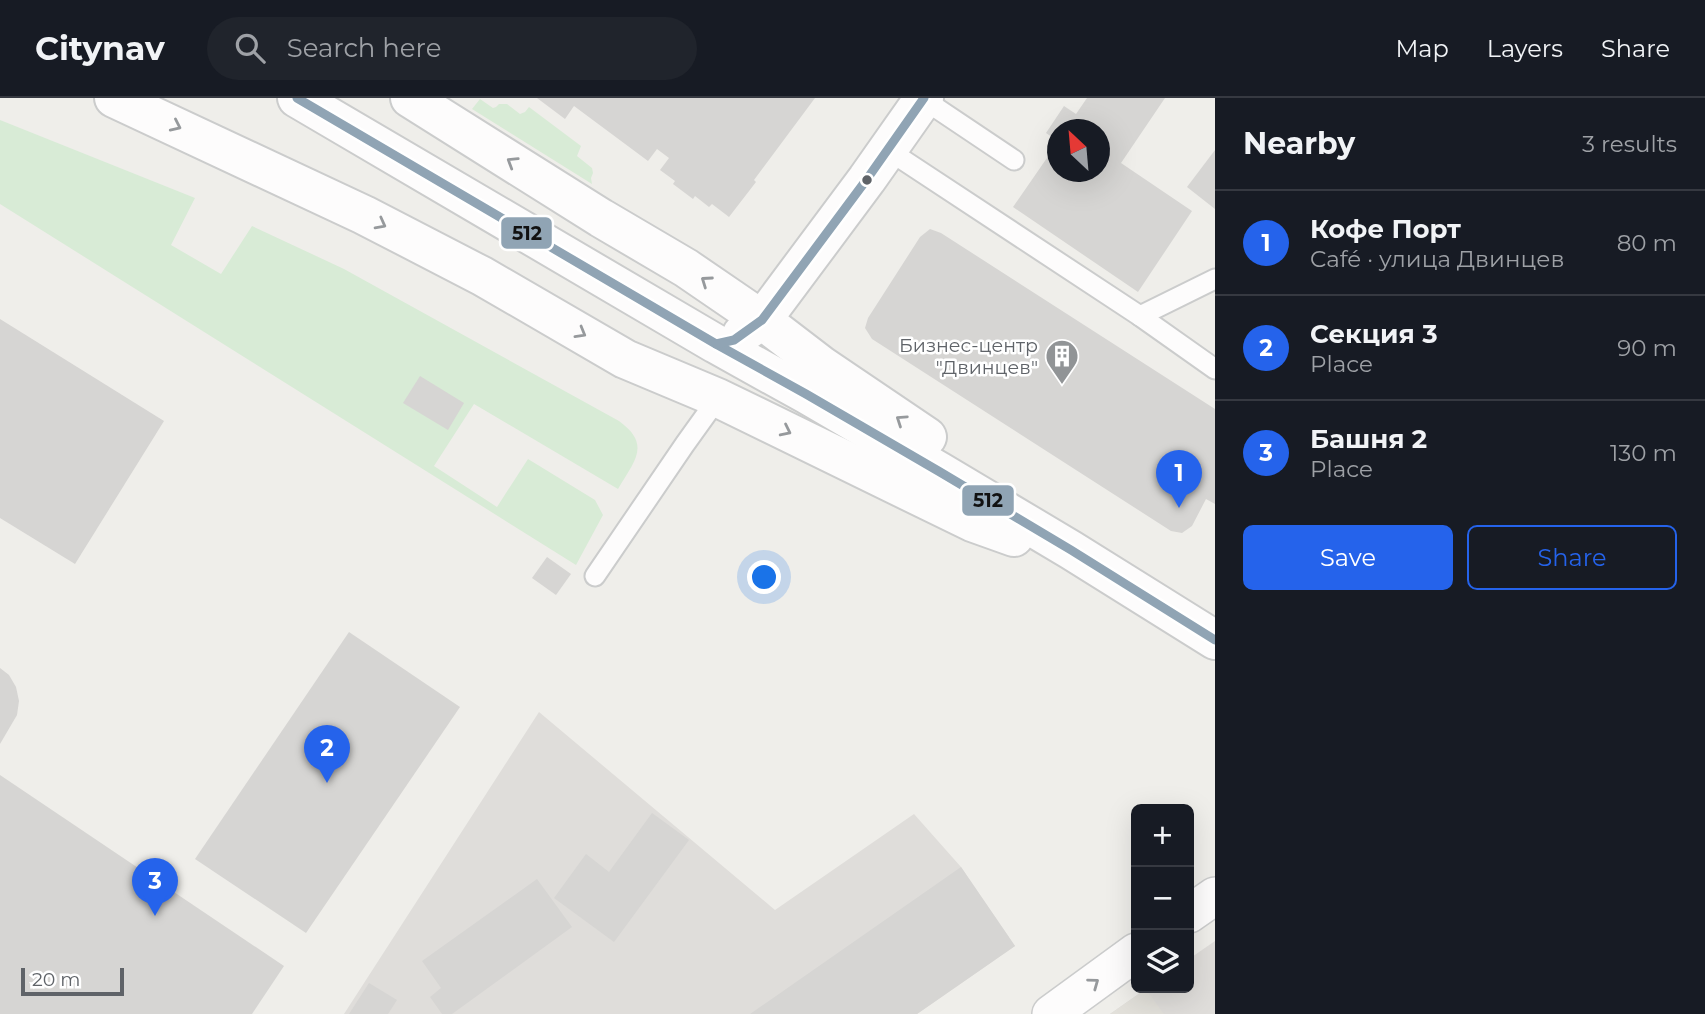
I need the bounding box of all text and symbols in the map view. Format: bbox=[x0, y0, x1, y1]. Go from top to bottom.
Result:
search box bbox=[207, 17, 697, 80]
text: Citynav bbox=[35, 28, 165, 68]
icon: search bbox=[231, 29, 269, 67]
text: Search here bbox=[287, 32, 441, 64]
text: Map bbox=[1395, 34, 1449, 63]
text: Layers bbox=[1487, 34, 1563, 63]
text: Share bbox=[1601, 34, 1670, 63]
one-way arrow bbox=[169, 118, 181, 132]
north arrow bbox=[1047, 119, 1110, 182]
text: Nearby bbox=[1243, 125, 1355, 162]
text: 3 results bbox=[1582, 130, 1677, 158]
one-way arrow bbox=[507, 158, 520, 171]
unlabelled marker bbox=[860, 173, 874, 187]
text: Кофе Порт bbox=[1310, 213, 1461, 245]
one-way arrow bbox=[374, 216, 386, 229]
line badge: 512 bbox=[500, 216, 553, 250]
text: 512 bbox=[512, 222, 542, 245]
text: 1 bbox=[1261, 229, 1271, 257]
text: 80 m bbox=[1617, 229, 1677, 257]
text: Café · улица Двинцев bbox=[1310, 245, 1564, 273]
one-way arrow bbox=[701, 277, 714, 289]
text: Секция 3 bbox=[1310, 318, 1438, 350]
one-way arrow bbox=[573, 325, 586, 338]
place label: Бизнес-центр "Двинцев" bbox=[899, 334, 1038, 379]
text: 2 bbox=[1259, 334, 1273, 362]
text: 90 m bbox=[1617, 334, 1677, 362]
building icon: Бизнес-центр "Двинцев" bbox=[1043, 337, 1081, 386]
text: Place bbox=[1310, 350, 1373, 378]
one-way arrow bbox=[896, 416, 909, 428]
one-way arrow bbox=[779, 423, 791, 437]
text: Башня 2 bbox=[1310, 423, 1427, 455]
text: 3 bbox=[1259, 439, 1273, 467]
text: 130 m bbox=[1610, 439, 1677, 467]
pin: 1 bbox=[1156, 450, 1202, 508]
text: Place bbox=[1310, 455, 1373, 483]
line badge: 512 bbox=[961, 484, 1015, 517]
text: 512 bbox=[973, 489, 1003, 512]
button: Save bbox=[1243, 525, 1453, 590]
button: Share bbox=[1467, 525, 1677, 590]
your location bbox=[747, 560, 781, 594]
pin: 2 bbox=[304, 725, 350, 783]
map controls bbox=[1131, 804, 1194, 993]
button: + bbox=[1131, 804, 1194, 867]
pin: 3 bbox=[132, 858, 178, 916]
button: − bbox=[1131, 867, 1194, 930]
button: layers bbox=[1131, 930, 1194, 993]
scale bar bbox=[21, 965, 124, 997]
text: 20 m bbox=[32, 968, 80, 991]
one-way arrow bbox=[1086, 979, 1098, 991]

